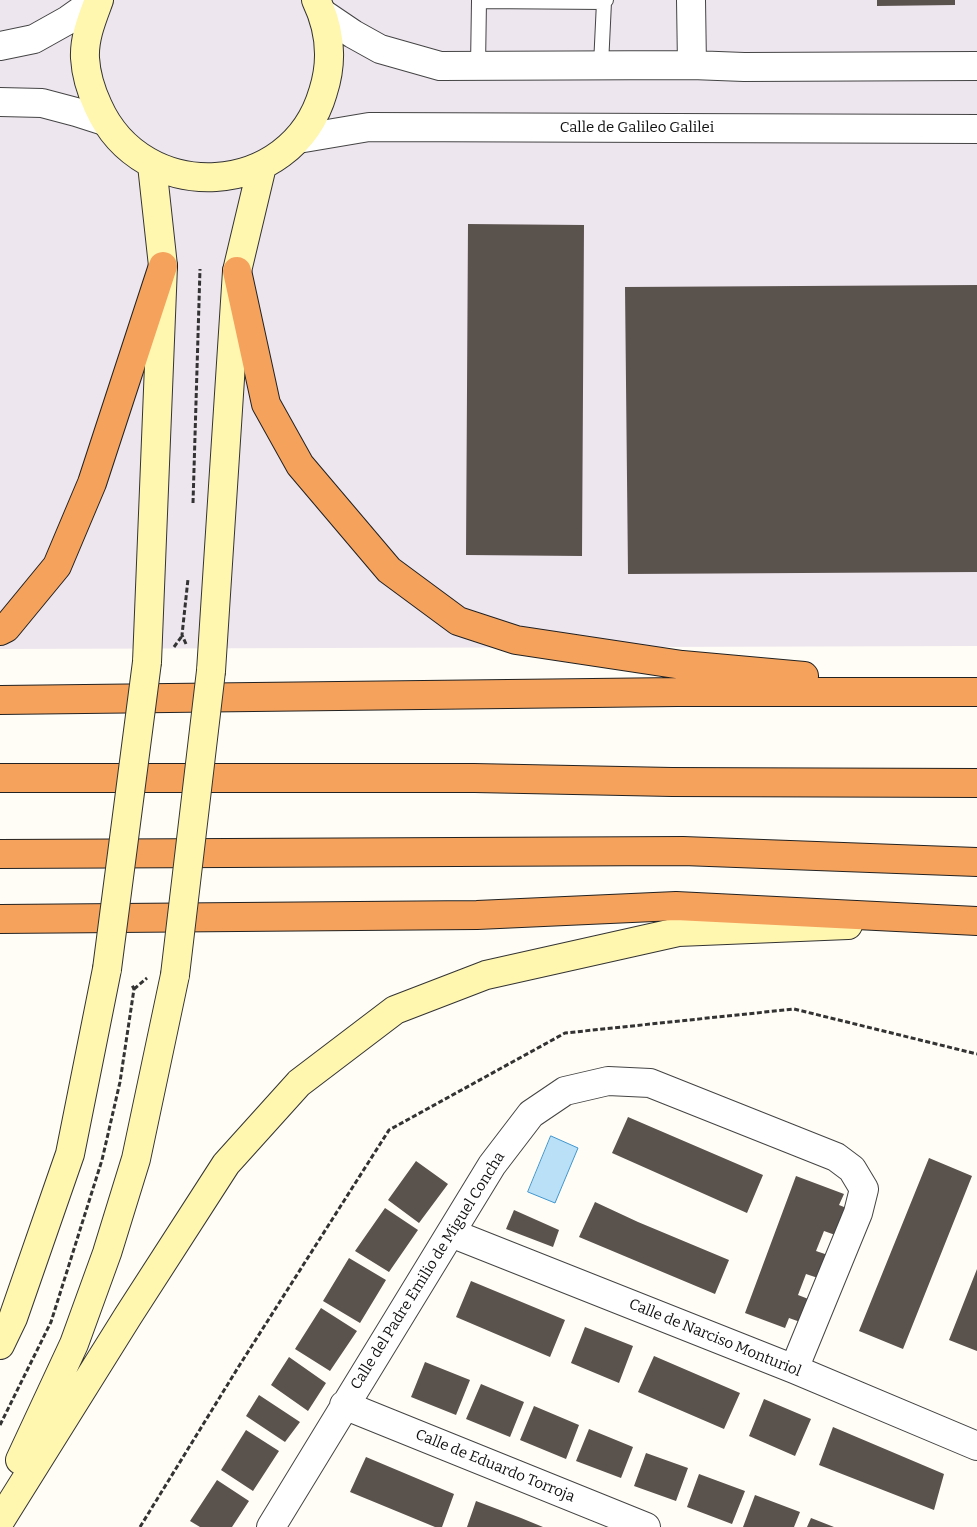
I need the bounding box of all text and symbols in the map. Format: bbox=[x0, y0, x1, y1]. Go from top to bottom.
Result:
street label: Calle de Galileo Galilei bbox=[560, 119, 714, 137]
street label: Calle del Padre Emilio de Miguel Concha bbox=[347, 1149, 509, 1393]
street label: Calle de Narciso Monturiol bbox=[626, 1295, 804, 1381]
street label: Calle de Eduardo Torroja bbox=[413, 1426, 577, 1506]

